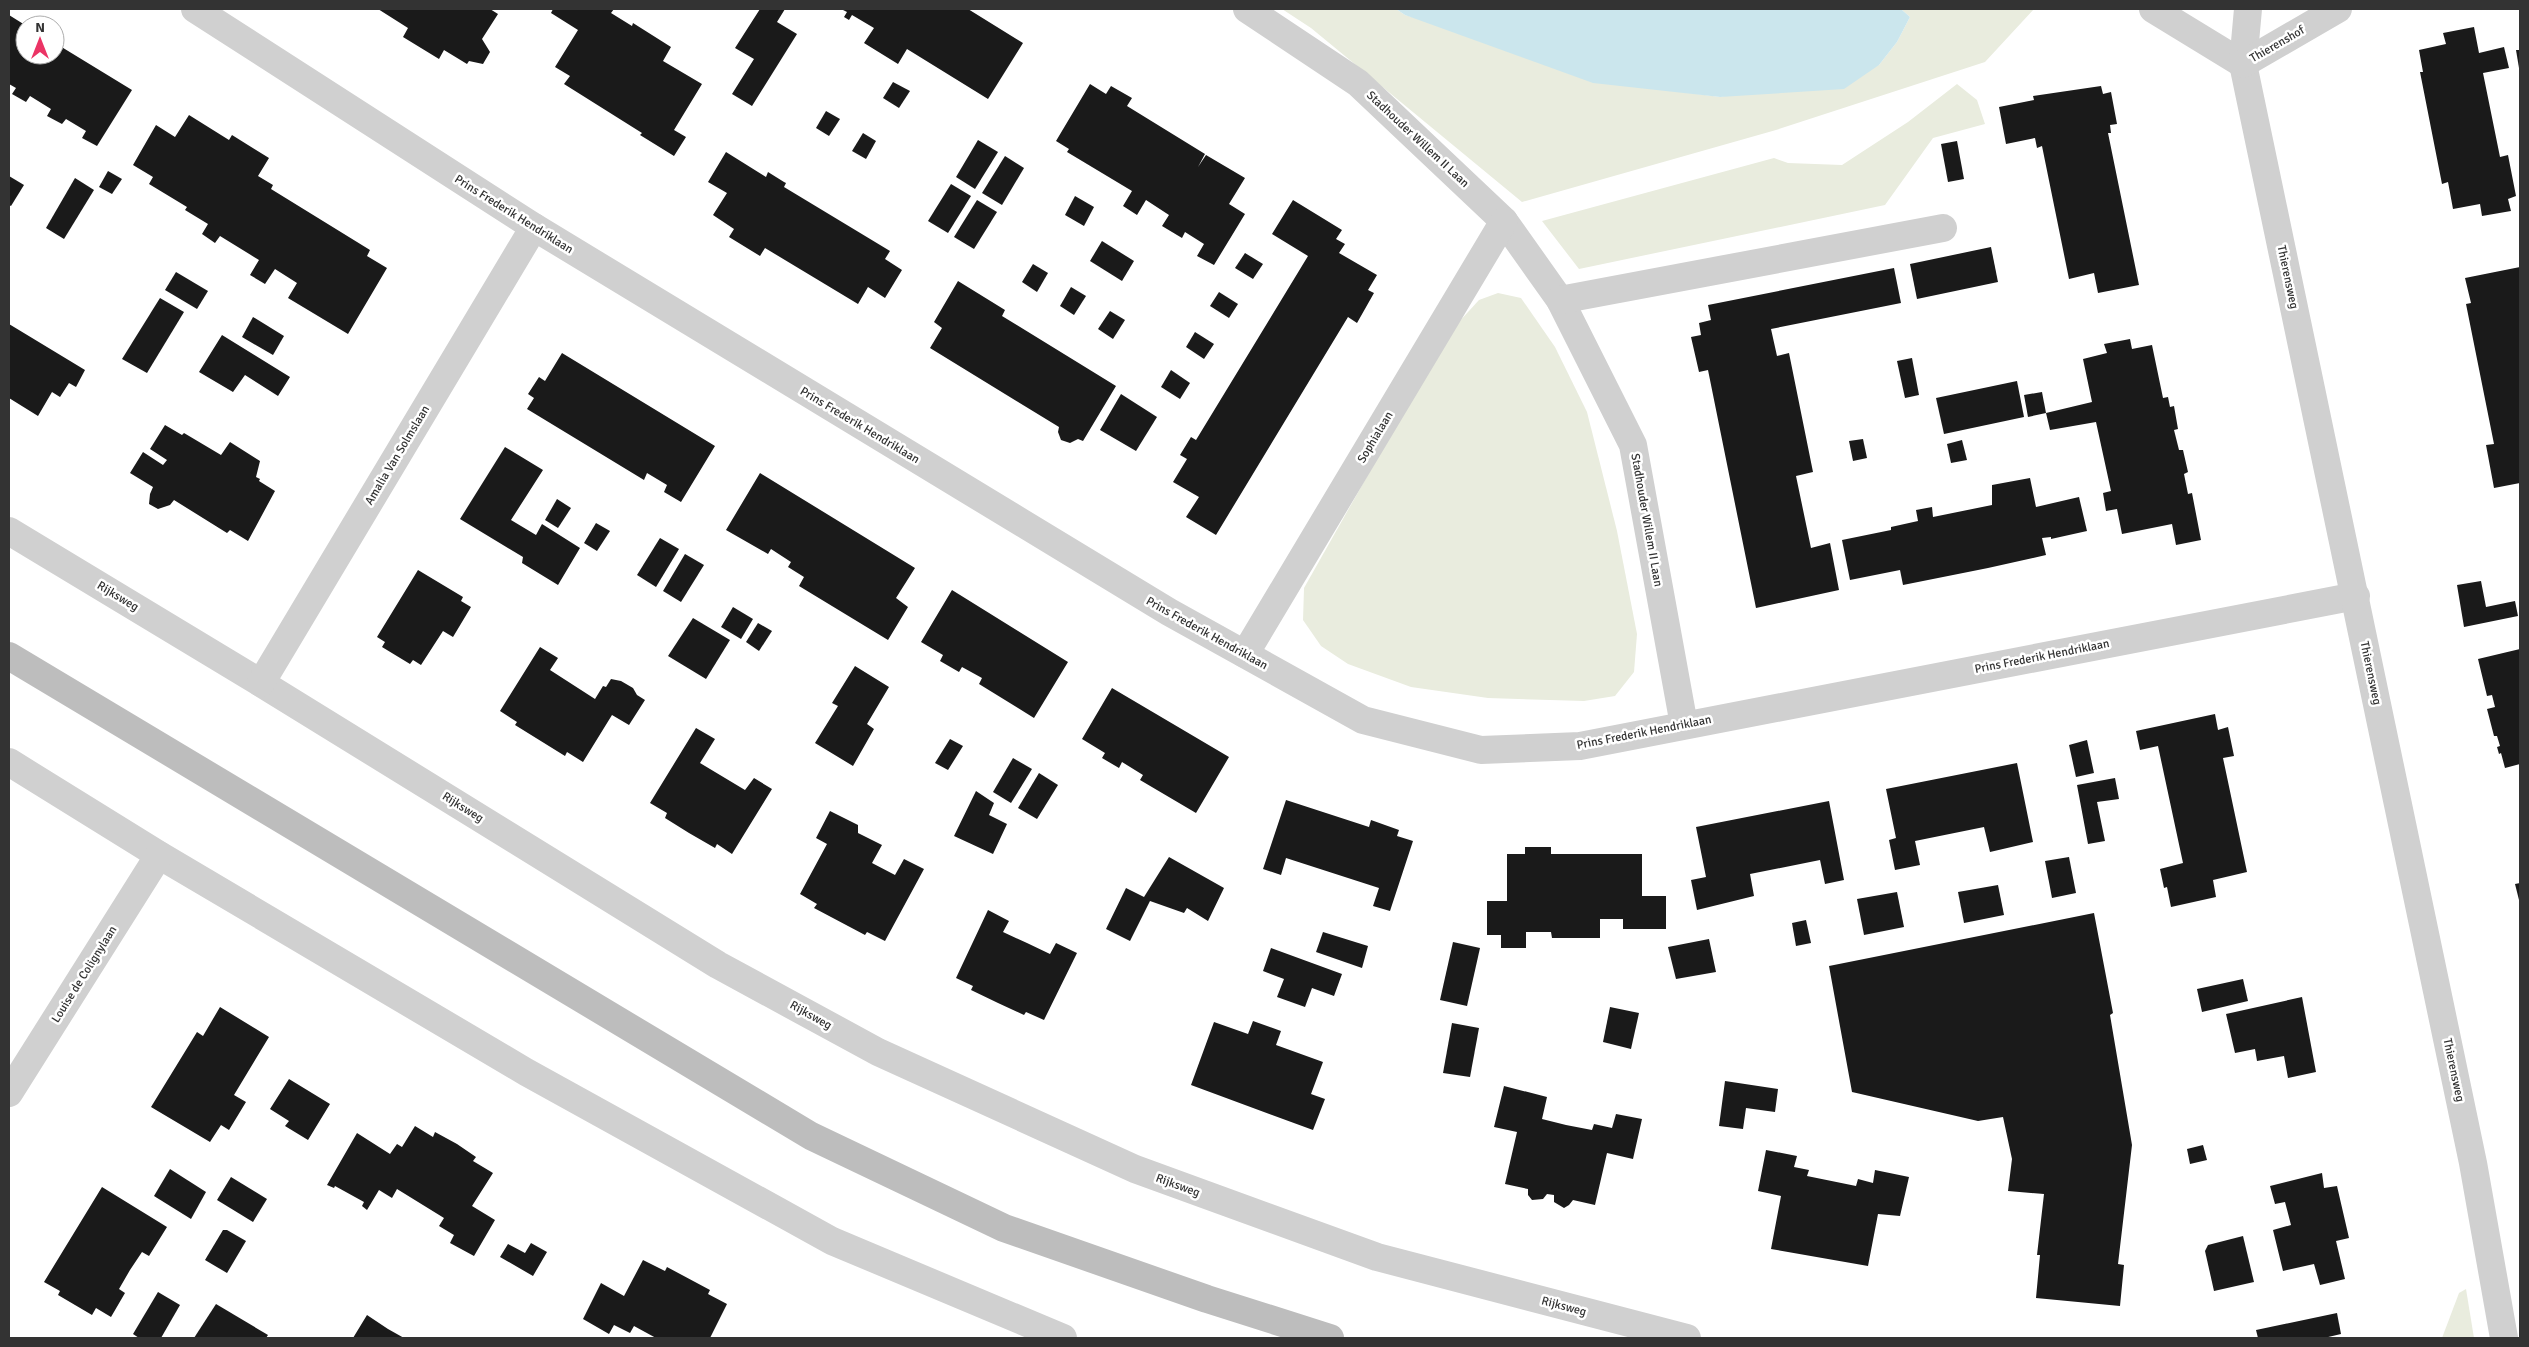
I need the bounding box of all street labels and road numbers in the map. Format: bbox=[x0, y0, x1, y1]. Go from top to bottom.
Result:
street label: Thierenshof bbox=[2247, 22, 2308, 66]
street label: Stadhouder Willem II Laan bbox=[1363, 88, 1472, 191]
street label: Prins Frederik Hendriklaan bbox=[452, 172, 576, 257]
street label: Thierensweg bbox=[2273, 244, 2302, 310]
street label: Prins Frederik Hendriklaan bbox=[797, 384, 922, 467]
street label: Amalia Van Solmslaan bbox=[362, 403, 433, 508]
street label: Sophialaan bbox=[1354, 409, 1397, 466]
street label: Stadhouder Willem II Laan bbox=[1627, 452, 1666, 588]
street label: Rijksweg bbox=[94, 578, 141, 615]
street label: Prins Frederik Hendriklaan bbox=[1143, 594, 1270, 673]
street label: Prins Frederik Hendriklaan bbox=[1973, 636, 2111, 677]
street label: Thierensweg bbox=[2356, 640, 2385, 706]
street label: Prins Frederik Hendriklaan bbox=[1575, 712, 1713, 753]
street label: Rijksweg bbox=[439, 789, 486, 826]
street label: Louise de Colignylaan bbox=[49, 923, 120, 1026]
street label: Rijksweg bbox=[787, 998, 834, 1033]
street label: Thierensweg bbox=[2439, 1037, 2468, 1103]
street label: Rijksweg bbox=[1154, 1171, 1202, 1200]
street label: Rijksweg bbox=[1540, 1293, 1588, 1320]

